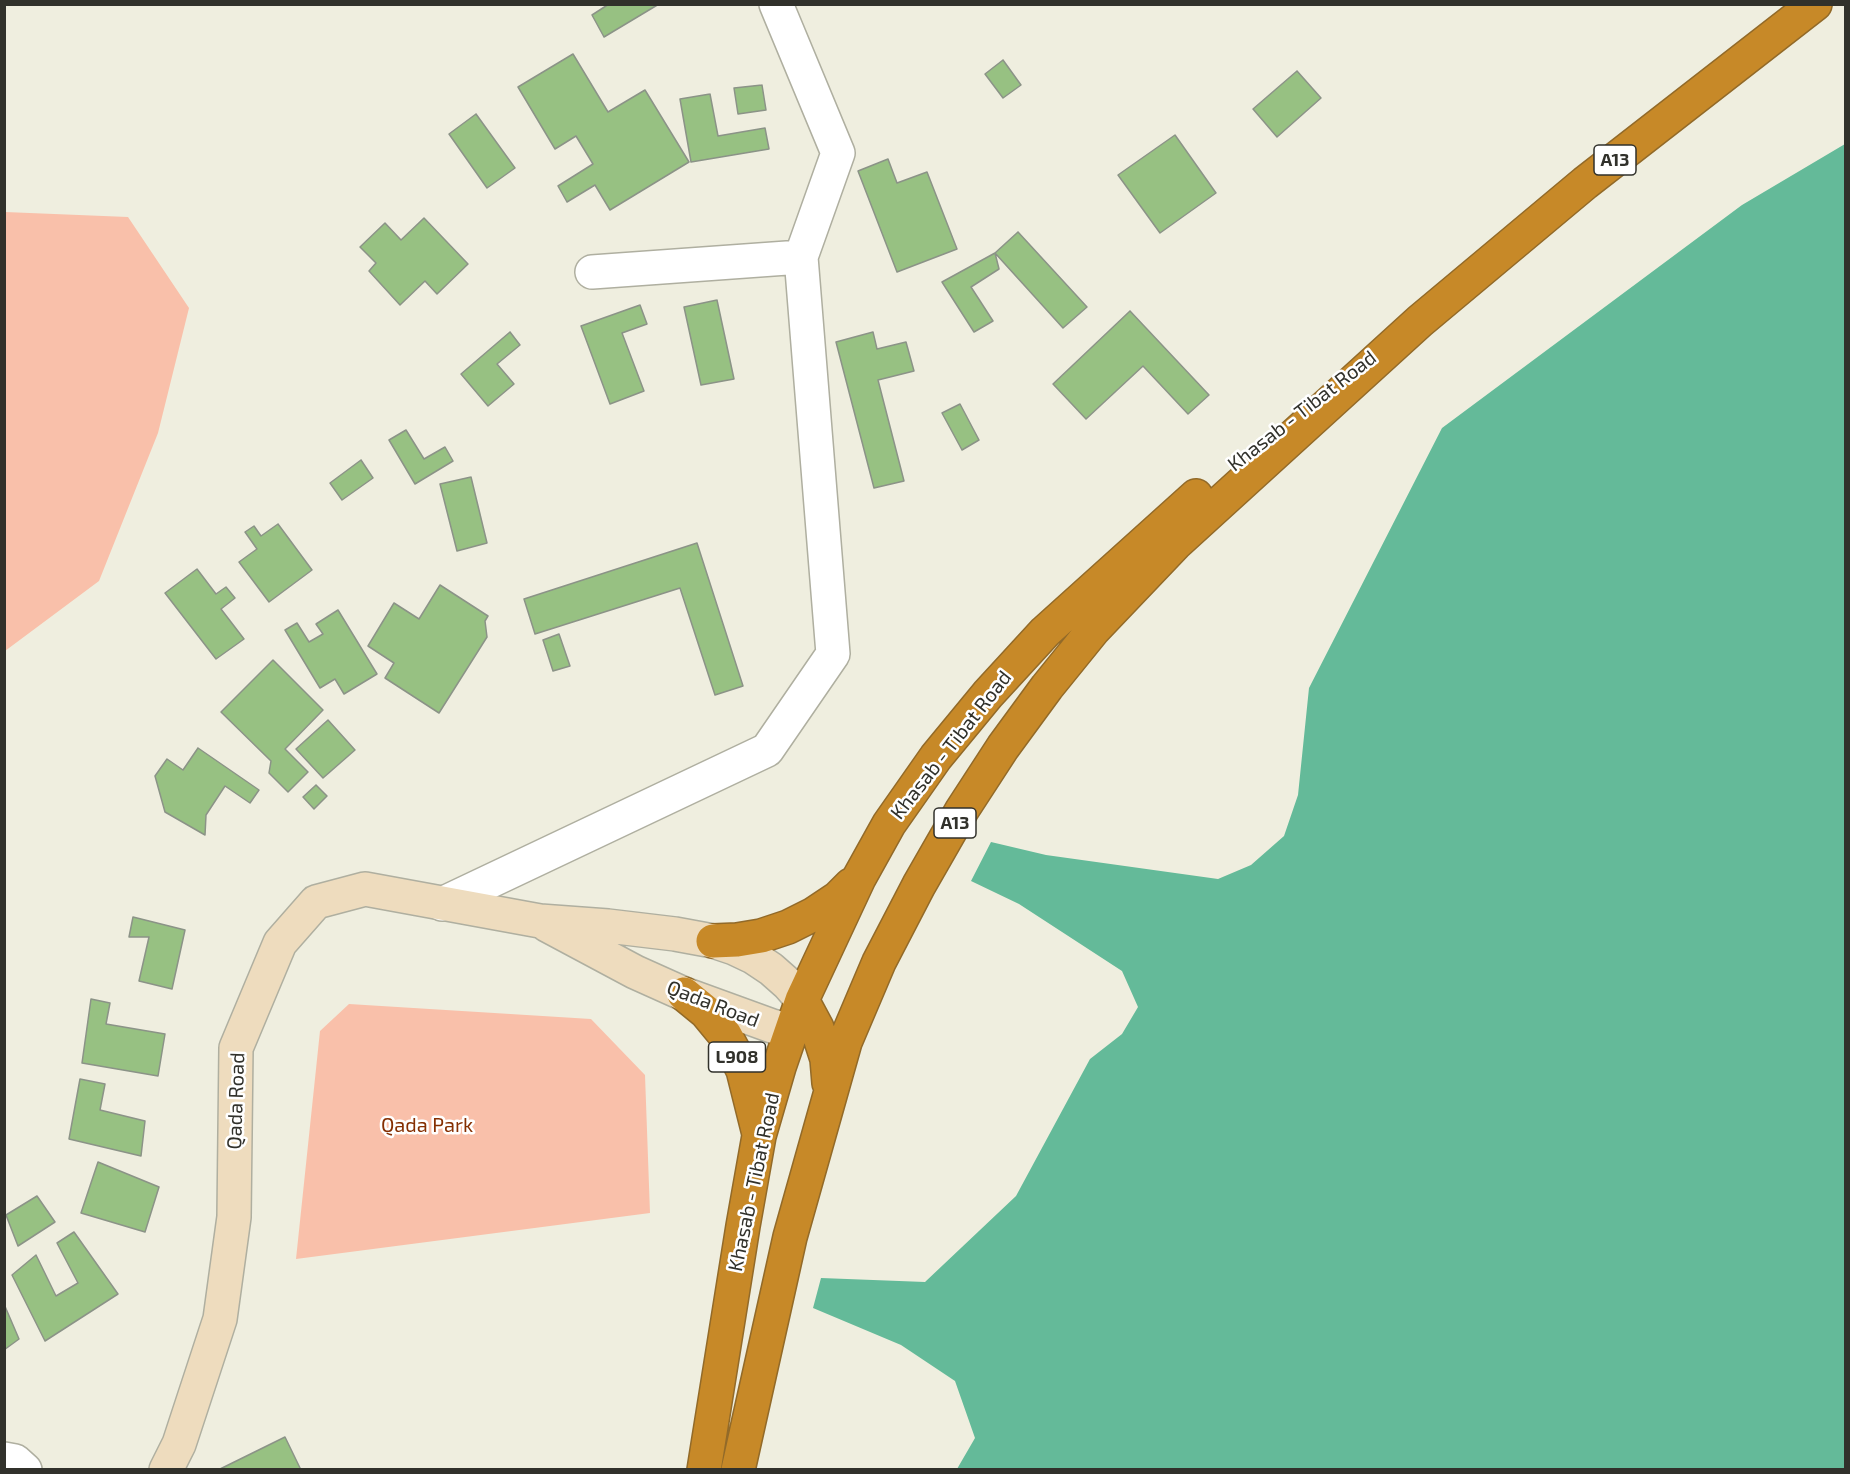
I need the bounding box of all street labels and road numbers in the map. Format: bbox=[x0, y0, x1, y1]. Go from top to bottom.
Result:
road number: A13 bbox=[1594, 145, 1636, 175]
street label: Khasab - Tibat Road bbox=[1223, 346, 1381, 476]
street label: Khasab - Tibat Road bbox=[886, 666, 1016, 824]
road number: A13 bbox=[934, 808, 976, 838]
street label: Qada Road bbox=[663, 975, 763, 1033]
road number: L908 bbox=[708, 1042, 766, 1072]
street label: Qada Road bbox=[222, 1052, 250, 1150]
street label: Khasab - Tibat Road bbox=[723, 1091, 785, 1273]

